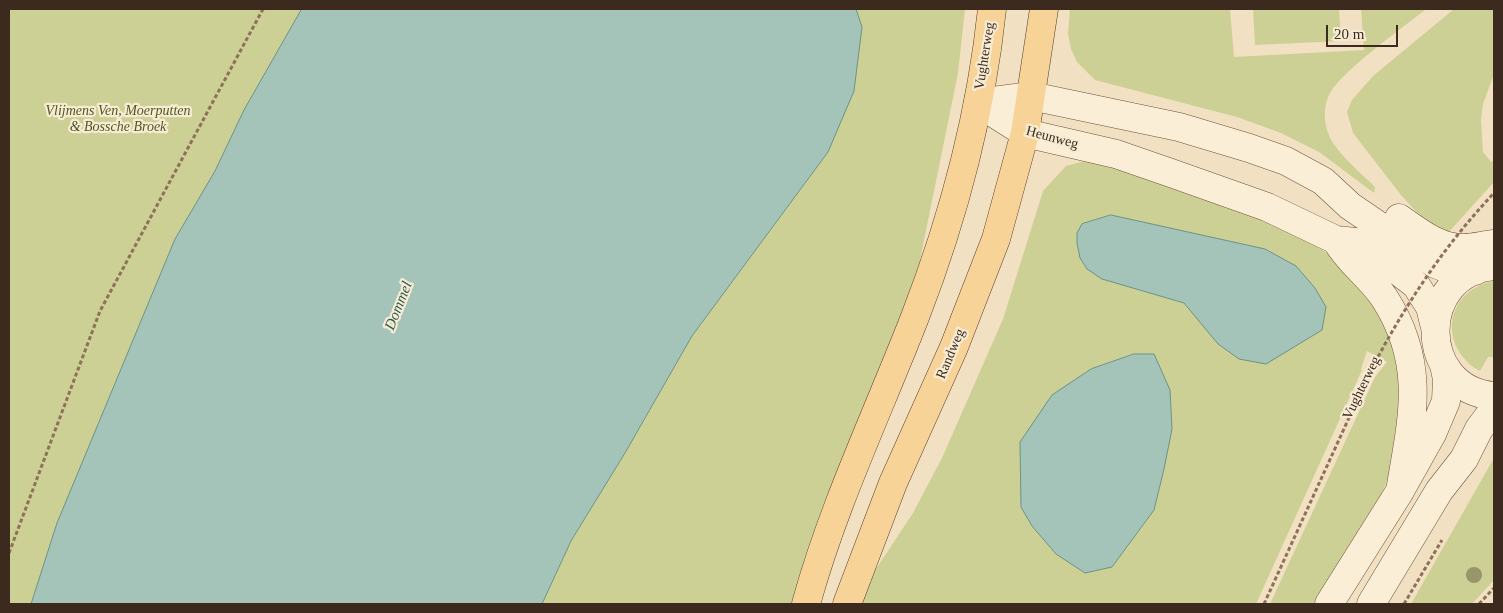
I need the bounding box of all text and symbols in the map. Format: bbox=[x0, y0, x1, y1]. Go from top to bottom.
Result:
scale bar bbox=[1328, 15, 1400, 47]
street label: Vughterweg bbox=[971, 21, 999, 91]
text: 20 m bbox=[1334, 26, 1364, 42]
park label: Vlijmens Ven, Moerputten & Bossche Broek bbox=[45, 103, 191, 136]
street label: Heunweg bbox=[1024, 123, 1080, 153]
water label: Dommel bbox=[381, 279, 417, 333]
street label: Randweg bbox=[933, 326, 969, 382]
street label: Vughterweg bbox=[1339, 354, 1385, 422]

